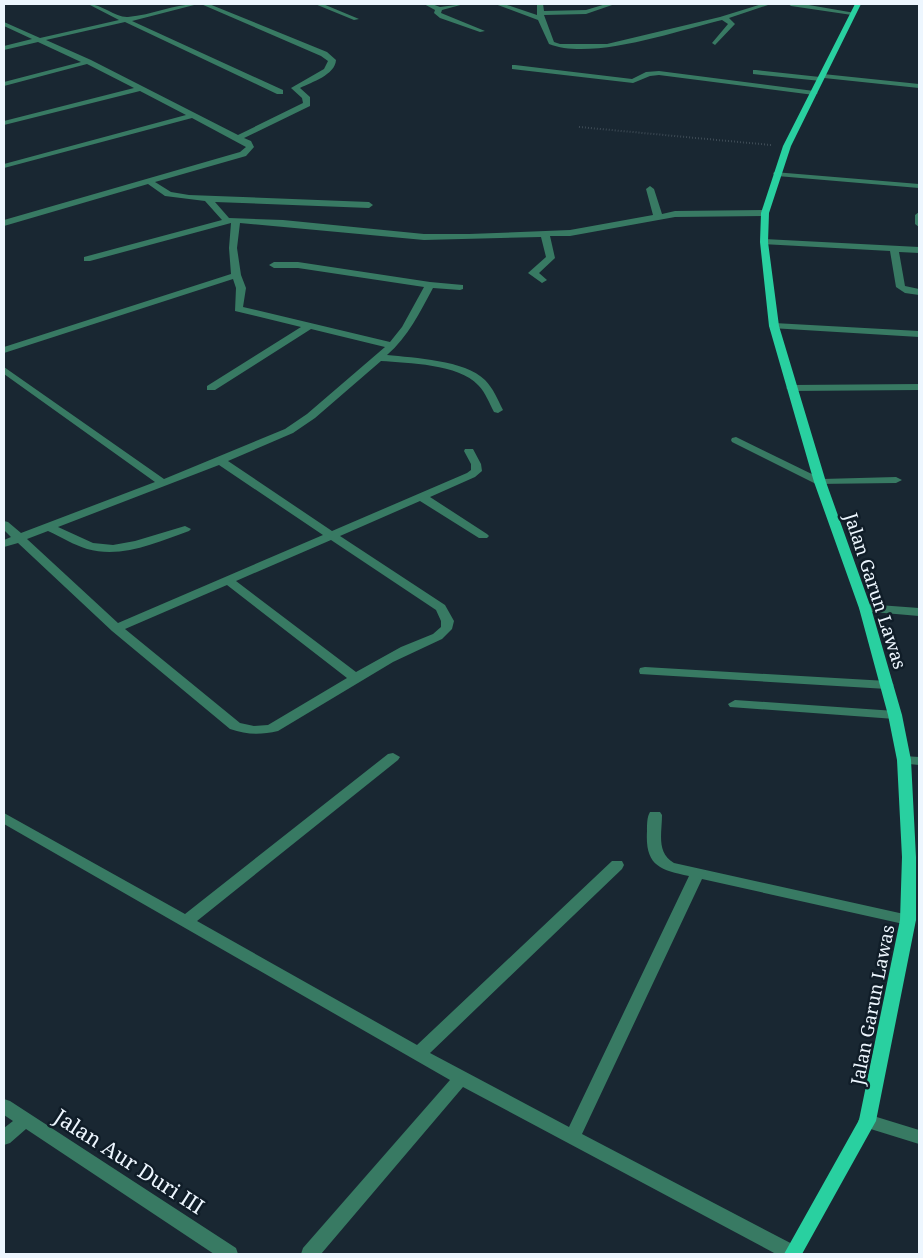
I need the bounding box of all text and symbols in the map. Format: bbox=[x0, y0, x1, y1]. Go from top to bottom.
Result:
street label: Jalan Garun Lawas bbox=[839, 509, 913, 672]
street label: Jalan Garun Lawas bbox=[845, 923, 899, 1088]
street label: Jalan Aur Duri III bbox=[48, 1102, 210, 1220]

